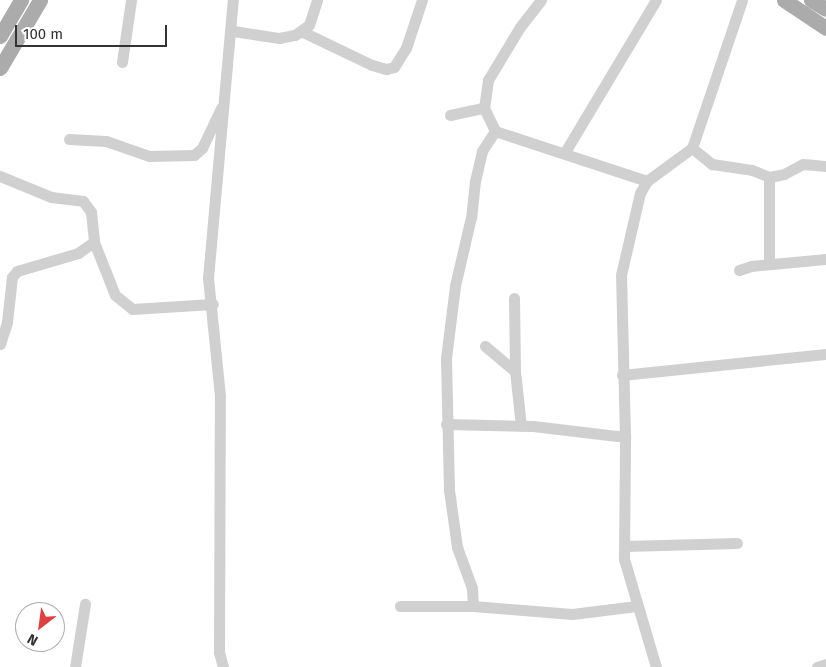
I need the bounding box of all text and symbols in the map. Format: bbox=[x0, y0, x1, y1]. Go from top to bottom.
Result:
scale bar bbox=[18, 15, 170, 47]
text: 100 m bbox=[23, 25, 63, 43]
north arrow bbox=[15, 602, 65, 652]
text: N bbox=[24, 630, 41, 649]

